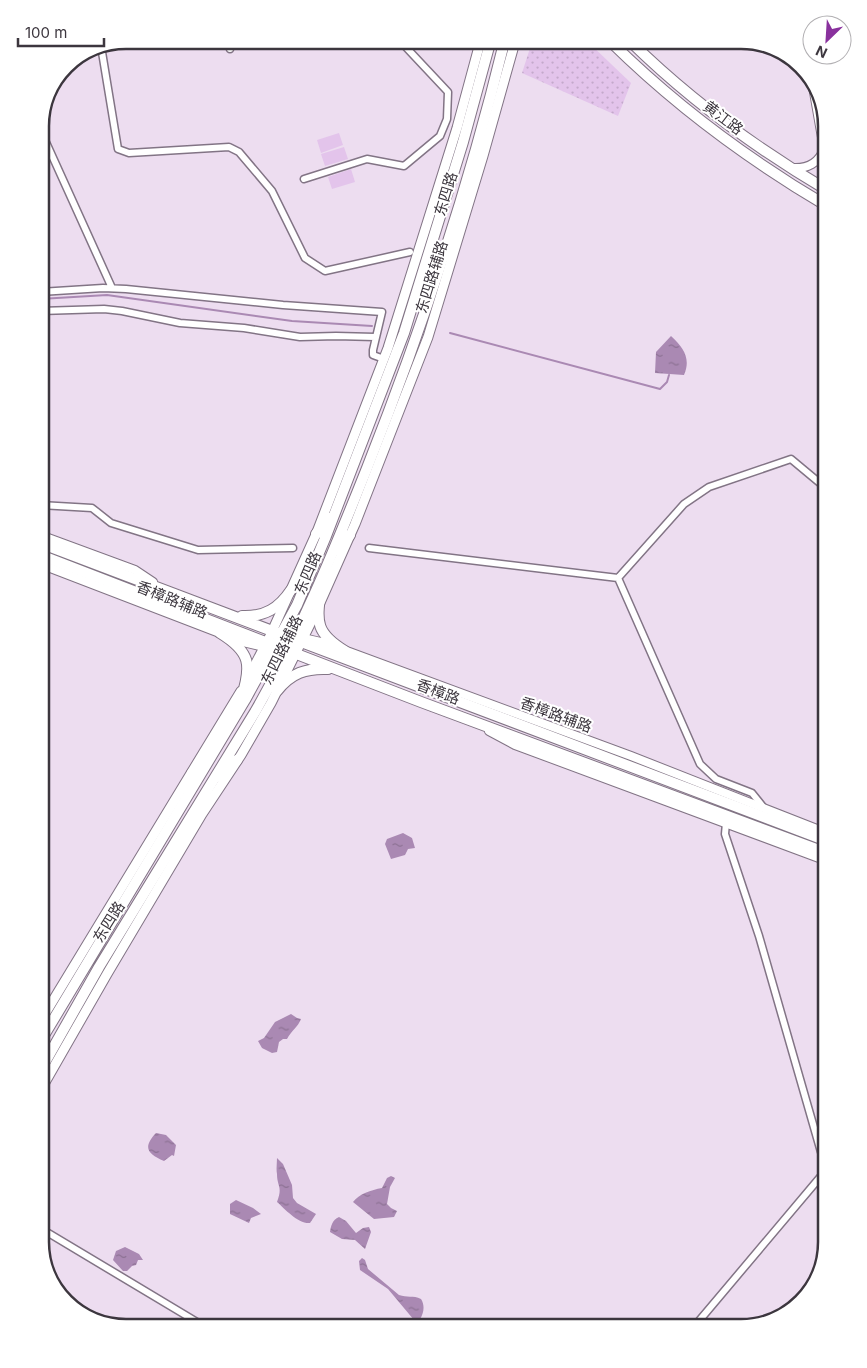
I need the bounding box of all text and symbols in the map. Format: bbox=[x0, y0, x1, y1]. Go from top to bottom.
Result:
scale bar bbox=[18, 15, 104, 47]
north arrow bbox=[802, 15, 852, 65]
text: 100 m bbox=[25, 23, 67, 42]
text: N bbox=[813, 42, 830, 62]
street label: 黄江路 bbox=[700, 96, 747, 139]
street label: 东四路 bbox=[430, 170, 461, 218]
street label: 东四路辅路 bbox=[411, 238, 452, 316]
street label: 东四路 bbox=[290, 548, 325, 597]
street label: 香樟路辅路 bbox=[134, 577, 211, 622]
street label: 东四路辅路 bbox=[257, 612, 307, 688]
street label: 香樟路 bbox=[414, 675, 463, 708]
street label: 香樟路辅路 bbox=[518, 693, 595, 736]
street label: 东四路 bbox=[89, 898, 129, 946]

